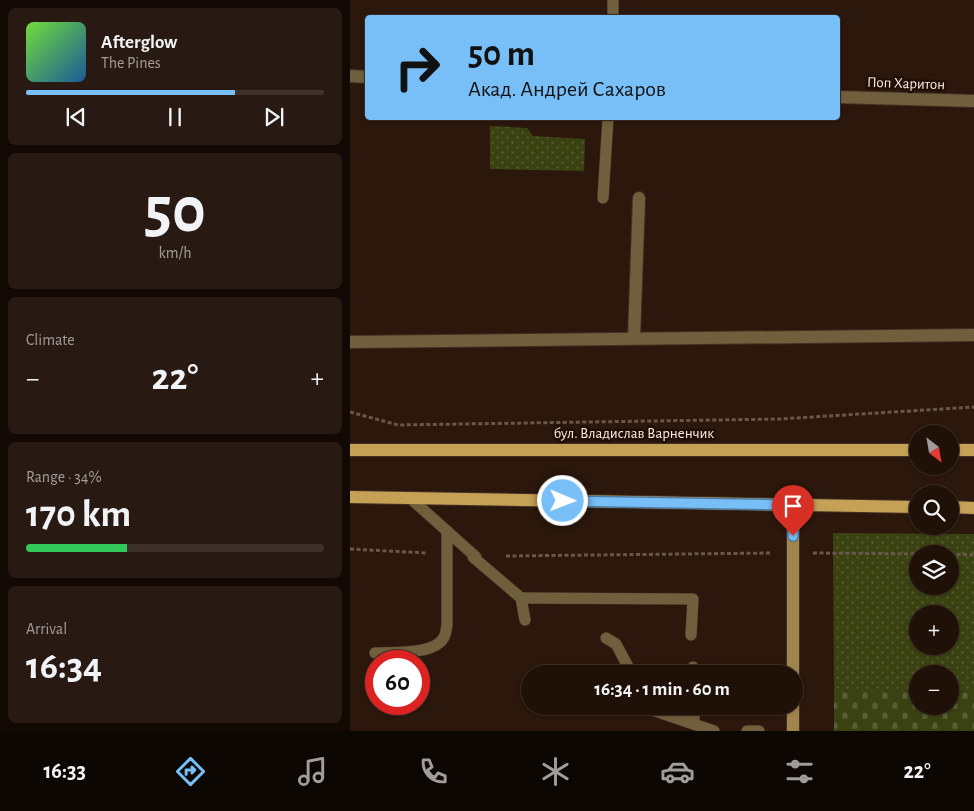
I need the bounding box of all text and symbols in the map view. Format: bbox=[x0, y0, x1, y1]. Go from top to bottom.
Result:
text: Afterglow bbox=[101, 33, 177, 52]
icon: right bbox=[385, 35, 450, 100]
text: 50 m bbox=[468, 37, 535, 72]
text: The Pines bbox=[101, 55, 161, 71]
street label: Поп Харитон bbox=[867, 75, 945, 92]
text: Акад. Андрей Сахаров bbox=[468, 78, 666, 100]
icon: previous bbox=[62, 103, 90, 131]
icon: pause bbox=[161, 103, 189, 131]
icon: next bbox=[260, 103, 288, 131]
text: 50 bbox=[144, 179, 206, 244]
text: km/h bbox=[158, 245, 192, 261]
text: Climate bbox=[26, 332, 75, 348]
text: 22° bbox=[152, 359, 198, 397]
text: − bbox=[26, 365, 39, 393]
text: + bbox=[311, 365, 324, 393]
north arrow bbox=[909, 425, 959, 475]
map controls bbox=[909, 425, 959, 715]
street label: бул. Владислав Варненчик bbox=[554, 426, 714, 441]
text: Range · 34% bbox=[26, 469, 102, 485]
position arrow bbox=[536, 474, 588, 526]
pin bbox=[772, 485, 814, 536]
button: search bbox=[909, 485, 959, 535]
icon: arrive bbox=[779, 492, 807, 520]
text: 170 km bbox=[26, 496, 131, 534]
button: layers bbox=[909, 545, 959, 595]
button: + bbox=[909, 605, 959, 655]
text: Arrival bbox=[26, 621, 67, 637]
text: 16:34 bbox=[26, 648, 102, 686]
speed limit sign: 60 bbox=[365, 650, 430, 715]
button: − bbox=[909, 665, 959, 715]
text: 16:34 · 1 min · 60 m bbox=[594, 680, 730, 699]
icon: directions bbox=[173, 754, 208, 789]
icon: music bbox=[295, 754, 330, 789]
icon: phone bbox=[416, 754, 451, 789]
icon: climate bbox=[538, 754, 573, 789]
icon: car bbox=[660, 754, 695, 789]
icon: filters bbox=[782, 754, 817, 789]
text: 16:33 bbox=[43, 760, 86, 782]
text: 22° bbox=[903, 760, 931, 782]

